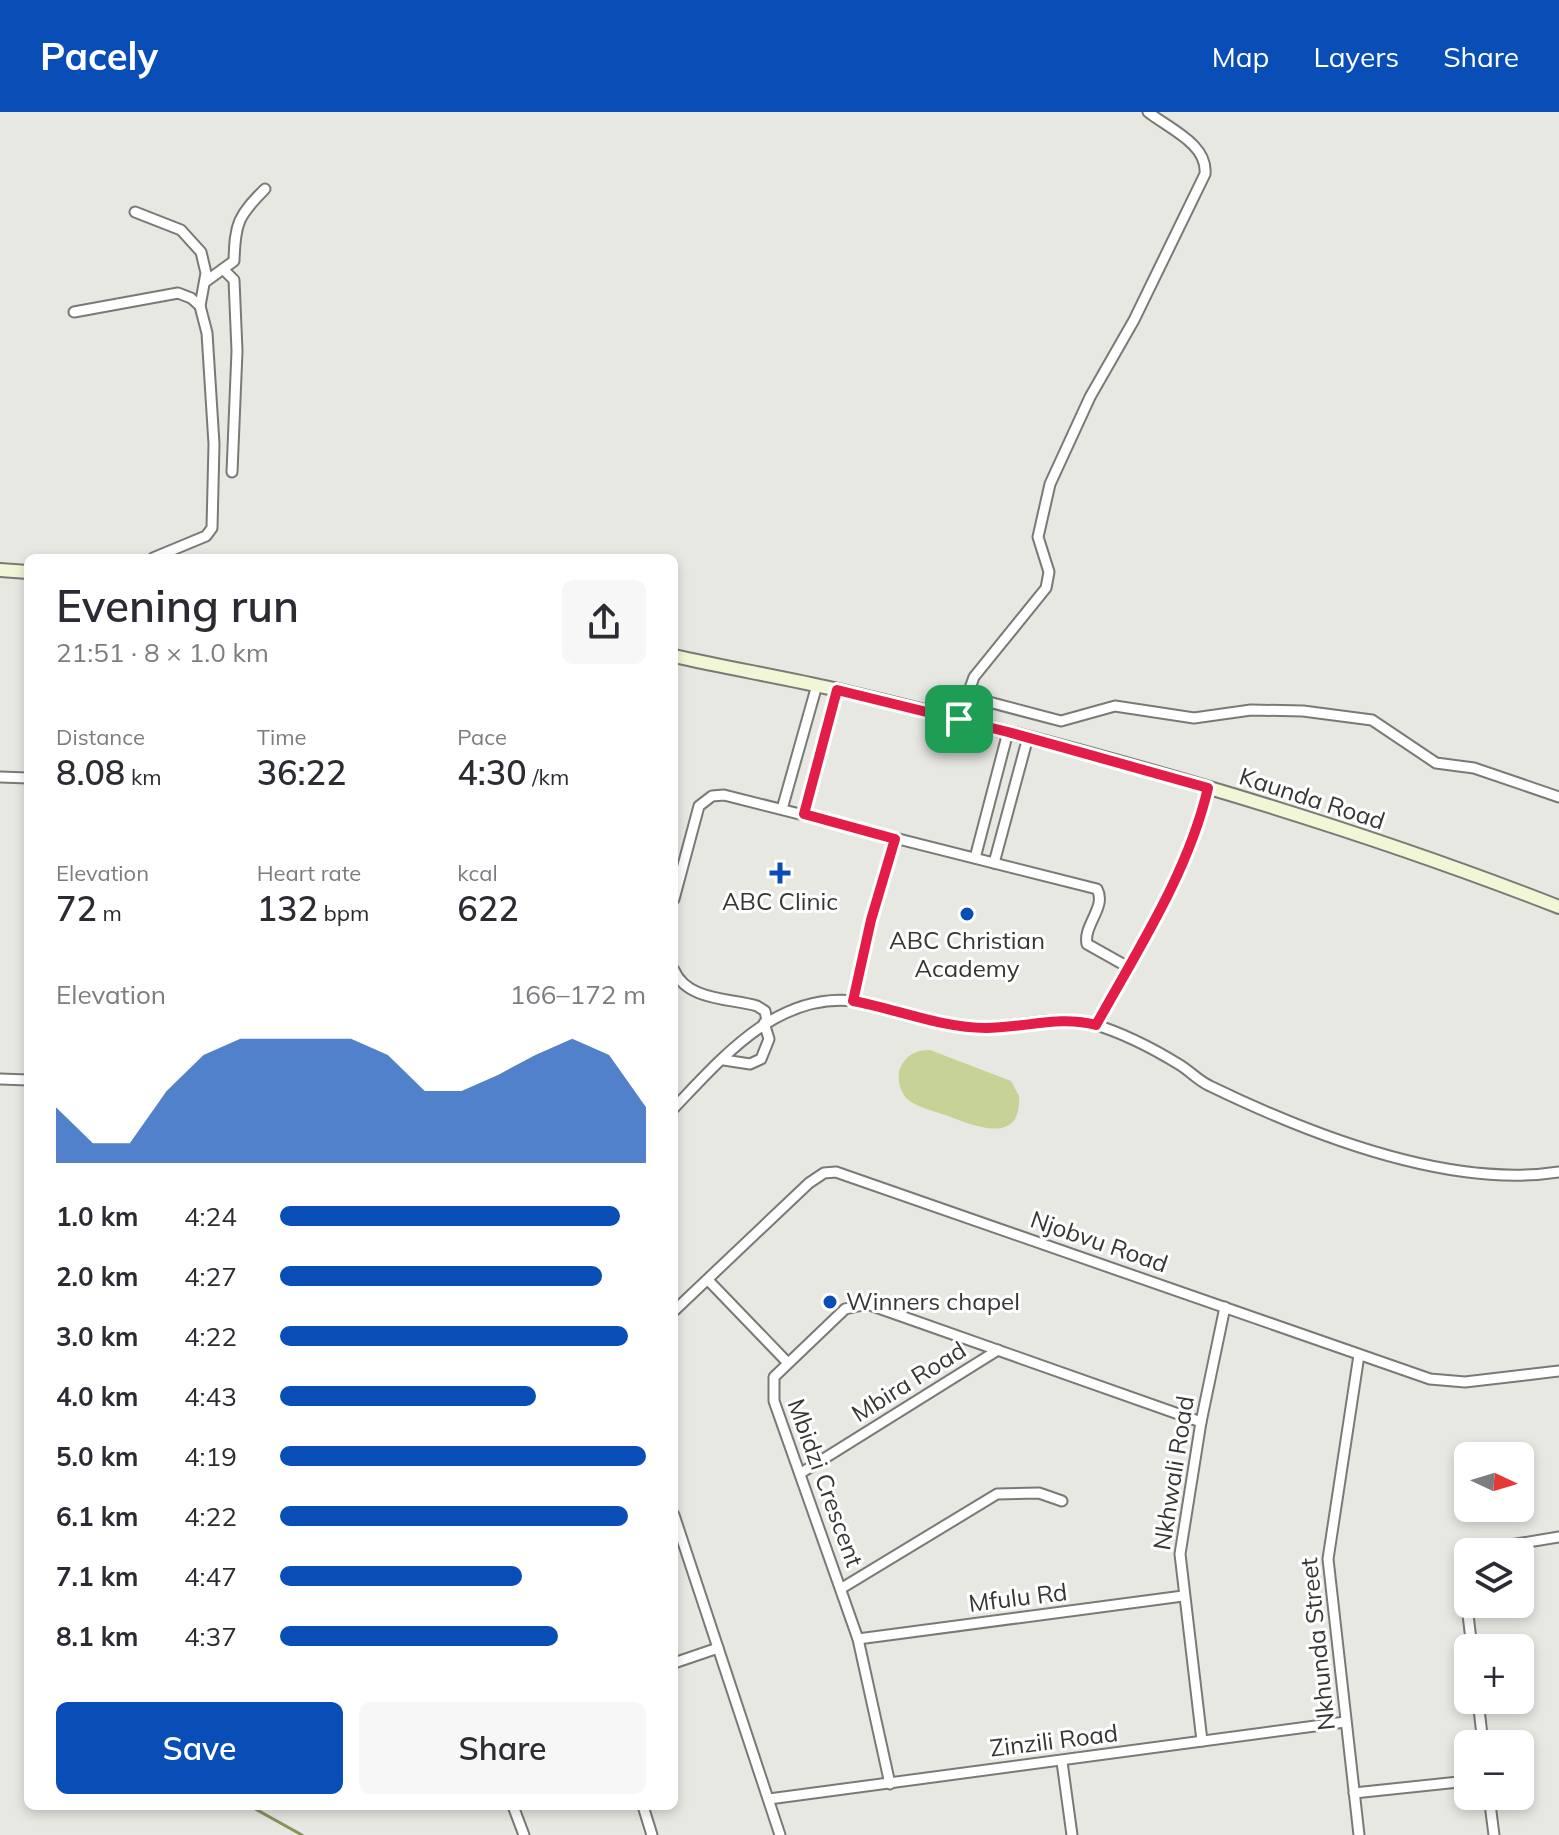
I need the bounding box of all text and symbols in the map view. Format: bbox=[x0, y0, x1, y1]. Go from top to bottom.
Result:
text: Pacely bbox=[40, 32, 158, 80]
text: Map bbox=[1212, 39, 1269, 74]
text: Layers bbox=[1313, 39, 1399, 74]
text: Share bbox=[1443, 39, 1519, 74]
text: Evening run bbox=[56, 578, 299, 633]
button: share bbox=[562, 580, 646, 664]
text: 21:51 · 8 × 1.0 km bbox=[56, 636, 269, 669]
pin bbox=[925, 685, 993, 753]
icon: arrive bbox=[937, 697, 981, 741]
text: Distance bbox=[56, 723, 145, 751]
text: Time bbox=[257, 723, 306, 751]
text: Pace bbox=[457, 723, 507, 751]
text: 8.08 bbox=[56, 751, 125, 794]
text: 36:22 bbox=[257, 751, 346, 794]
text: 4:30 bbox=[457, 751, 527, 794]
street label: Kaunda Road bbox=[1236, 760, 1389, 836]
text: km bbox=[125, 763, 162, 791]
text: /km bbox=[527, 763, 569, 791]
text: Elevation bbox=[56, 859, 149, 887]
text: Heart rate bbox=[257, 859, 361, 887]
text: kcal bbox=[457, 859, 498, 887]
marker: ABC Clinic bbox=[769, 862, 791, 884]
place label: ABC Clinic bbox=[722, 886, 838, 916]
text: 72 bbox=[56, 887, 97, 930]
text: 132 bbox=[257, 887, 318, 930]
text: 622 bbox=[457, 887, 519, 930]
text: m bbox=[97, 899, 122, 927]
text: bpm bbox=[318, 899, 369, 927]
marker: ABC Christian Academy bbox=[958, 905, 976, 923]
place label: ABC Christian Academy bbox=[889, 925, 1045, 983]
text: Elevation bbox=[56, 978, 166, 1011]
text: 166–172 m bbox=[510, 978, 646, 1011]
text: 1.0 km bbox=[56, 1200, 139, 1233]
text: 4:24 bbox=[184, 1200, 237, 1233]
street label: Njobvu Road bbox=[1027, 1204, 1172, 1279]
text: 2.0 km bbox=[56, 1260, 139, 1293]
text: 4:27 bbox=[184, 1260, 237, 1293]
place label: Winners chapel bbox=[846, 1286, 1020, 1316]
marker: Winners chapel bbox=[821, 1293, 839, 1311]
text: 3.0 km bbox=[56, 1320, 139, 1353]
text: 4:22 bbox=[184, 1320, 237, 1353]
street label: Mbira Road bbox=[846, 1334, 971, 1428]
text: 4.0 km bbox=[56, 1380, 139, 1413]
text: 4:43 bbox=[184, 1380, 237, 1413]
street label: Nkhwali Road bbox=[1146, 1394, 1200, 1552]
street label: Mbidzi Crescent bbox=[782, 1395, 870, 1571]
text: 5.0 km bbox=[56, 1440, 139, 1473]
text: 4:19 bbox=[184, 1440, 237, 1473]
north arrow bbox=[1454, 1442, 1534, 1522]
map controls bbox=[1454, 1442, 1534, 1810]
text: 6.1 km bbox=[56, 1500, 139, 1533]
text: 4:22 bbox=[184, 1500, 237, 1533]
button: layers bbox=[1454, 1538, 1534, 1618]
street label: Nkhunda Street bbox=[1293, 1556, 1341, 1732]
text: 7.1 km bbox=[56, 1560, 139, 1593]
text: 4:47 bbox=[184, 1560, 237, 1593]
street label: Mfulu Rd bbox=[967, 1576, 1069, 1618]
text: 8.1 km bbox=[56, 1620, 139, 1653]
text: 4:37 bbox=[184, 1620, 237, 1653]
button: + bbox=[1454, 1634, 1534, 1714]
button: Save bbox=[56, 1702, 343, 1794]
button: Share bbox=[359, 1702, 646, 1794]
street label: Zinzili Road bbox=[988, 1717, 1120, 1763]
button: − bbox=[1454, 1730, 1534, 1810]

